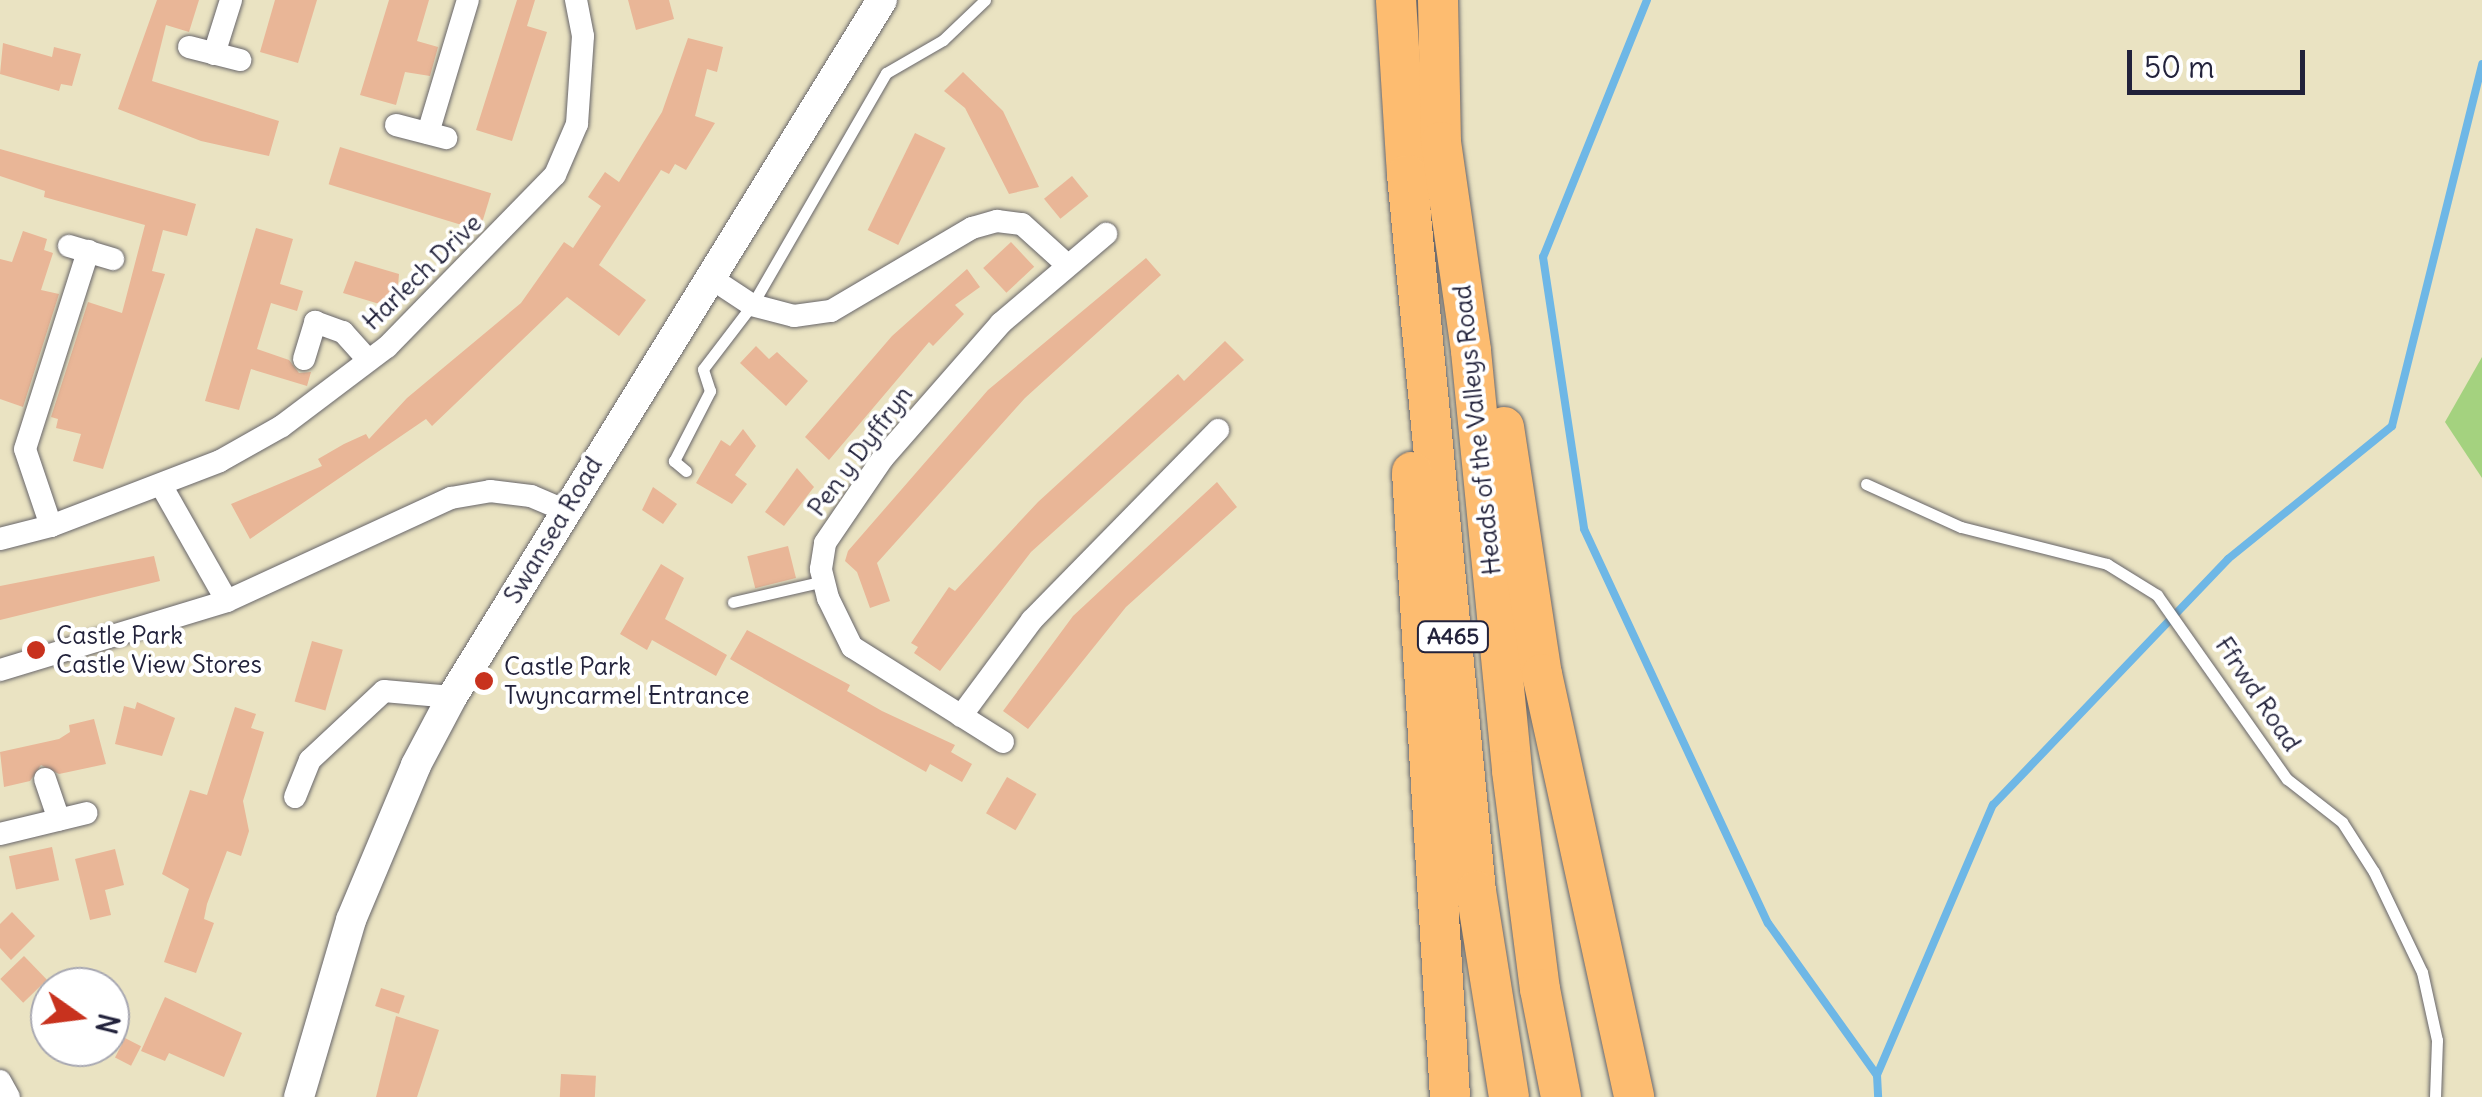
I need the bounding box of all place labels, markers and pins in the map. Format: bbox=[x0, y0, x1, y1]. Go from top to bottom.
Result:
place label: Castle Park Castle View Stores bbox=[56, 621, 262, 680]
marker: Castle Park Castle View Stores bbox=[25, 639, 47, 661]
place label: Castle Park Twyncarmel Entrance bbox=[504, 652, 749, 711]
marker: Castle Park Twyncarmel Entrance bbox=[473, 670, 495, 692]

